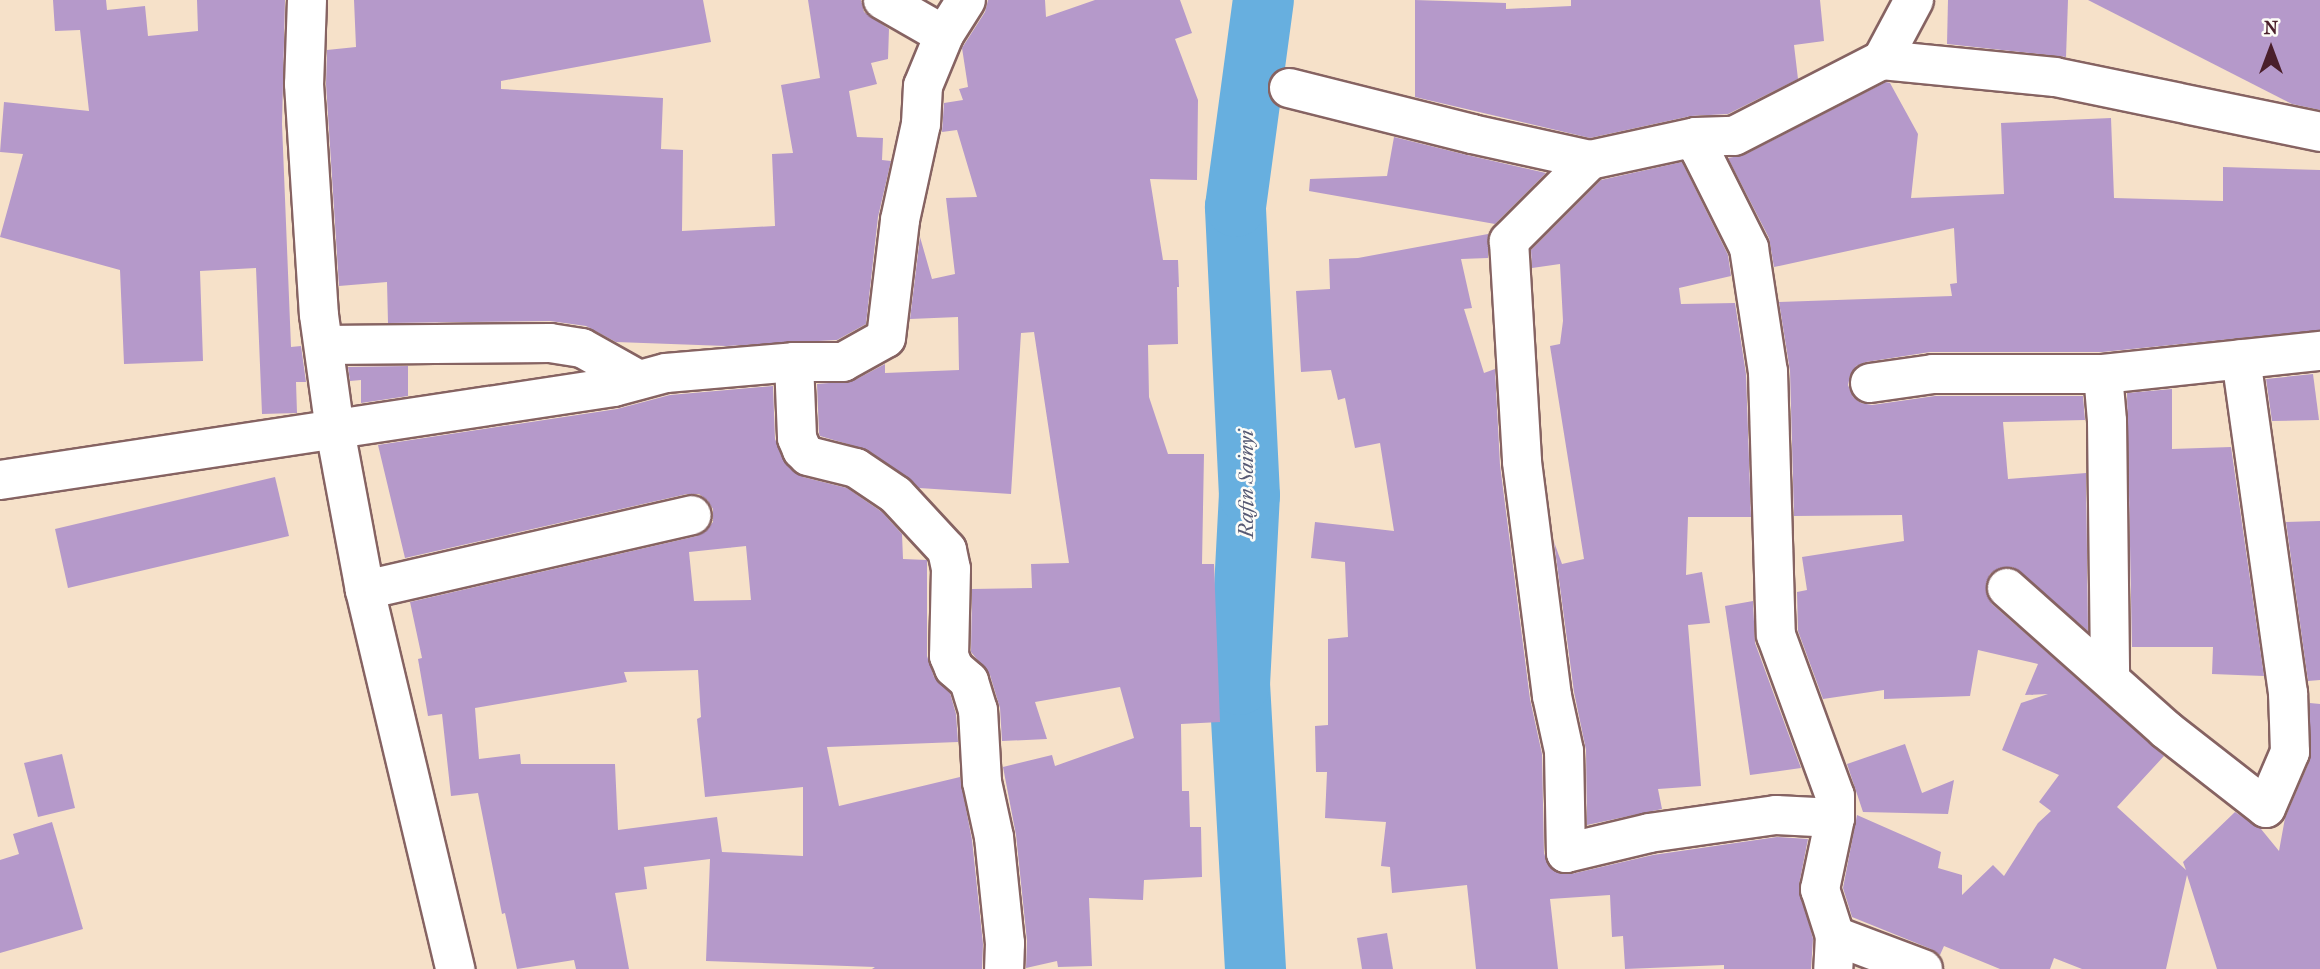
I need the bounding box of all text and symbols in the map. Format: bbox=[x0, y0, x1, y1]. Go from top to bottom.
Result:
north arrow bbox=[2236, 14, 2306, 84]
text: N bbox=[2264, 17, 2278, 39]
water label: Rafin Sainyi bbox=[1233, 430, 1259, 538]

